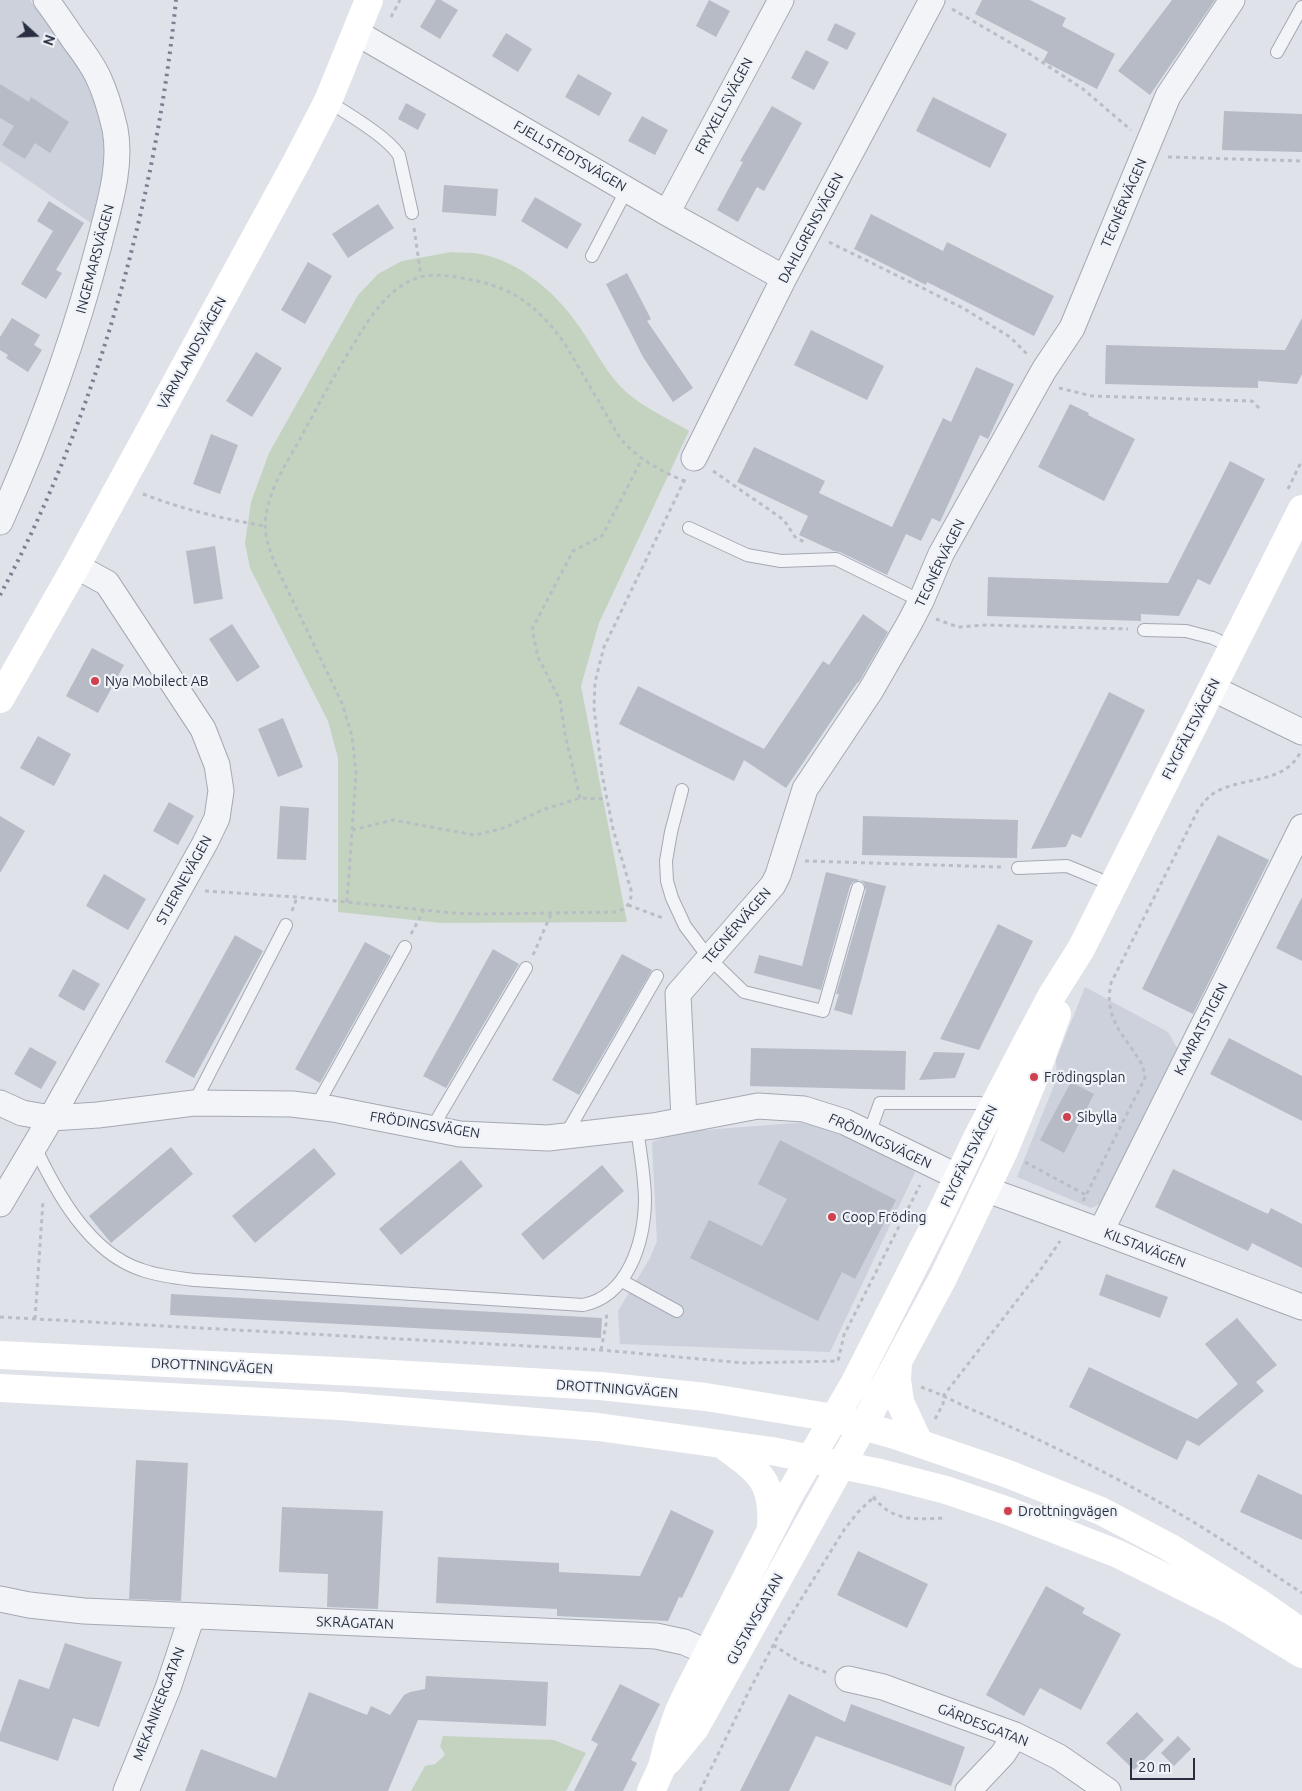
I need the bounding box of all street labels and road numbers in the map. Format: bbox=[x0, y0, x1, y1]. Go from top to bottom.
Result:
street label: FRYXELLSVÄGEN bbox=[691, 55, 757, 157]
street label: FJELLSTEDTSVÄGEN bbox=[511, 117, 629, 195]
street label: TEGNÉRVÄGEN bbox=[1098, 156, 1150, 250]
street label: DAHLGRENSVÄGEN bbox=[775, 170, 847, 286]
street label: INGEMARSVÄGEN bbox=[72, 203, 118, 315]
street label: VÄRMLANDSVÄGEN bbox=[154, 294, 230, 412]
street label: TEGNÉRVÄGEN bbox=[912, 516, 968, 610]
street label: FLYGFÄLTSVÄGEN bbox=[1158, 676, 1224, 782]
street label: STJERNEVÄGEN bbox=[153, 832, 215, 928]
street label: TEGNÉRVÄGEN bbox=[699, 884, 775, 968]
street label: KAMRATSTIGEN bbox=[1171, 980, 1231, 1078]
street label: FLYGFÄLTSVÄGEN bbox=[937, 1102, 1001, 1210]
street label: FRÖDINGSVÄGEN bbox=[369, 1108, 481, 1142]
street label: FRÖDINGSVÄGEN bbox=[826, 1110, 934, 1172]
street label: KILSTAVÄGEN bbox=[1102, 1225, 1188, 1271]
street label: DROTTNINGVÄGEN bbox=[151, 1354, 273, 1378]
street label: DROTTNINGVÄGEN bbox=[555, 1376, 679, 1402]
street label: GUSTAVSGATAN bbox=[723, 1571, 787, 1667]
street label: SKRÅGATAN bbox=[316, 1613, 394, 1633]
street label: MEKANIKERGATAN bbox=[130, 1645, 188, 1763]
street label: GÄRDESGATAN bbox=[935, 1700, 1031, 1750]

